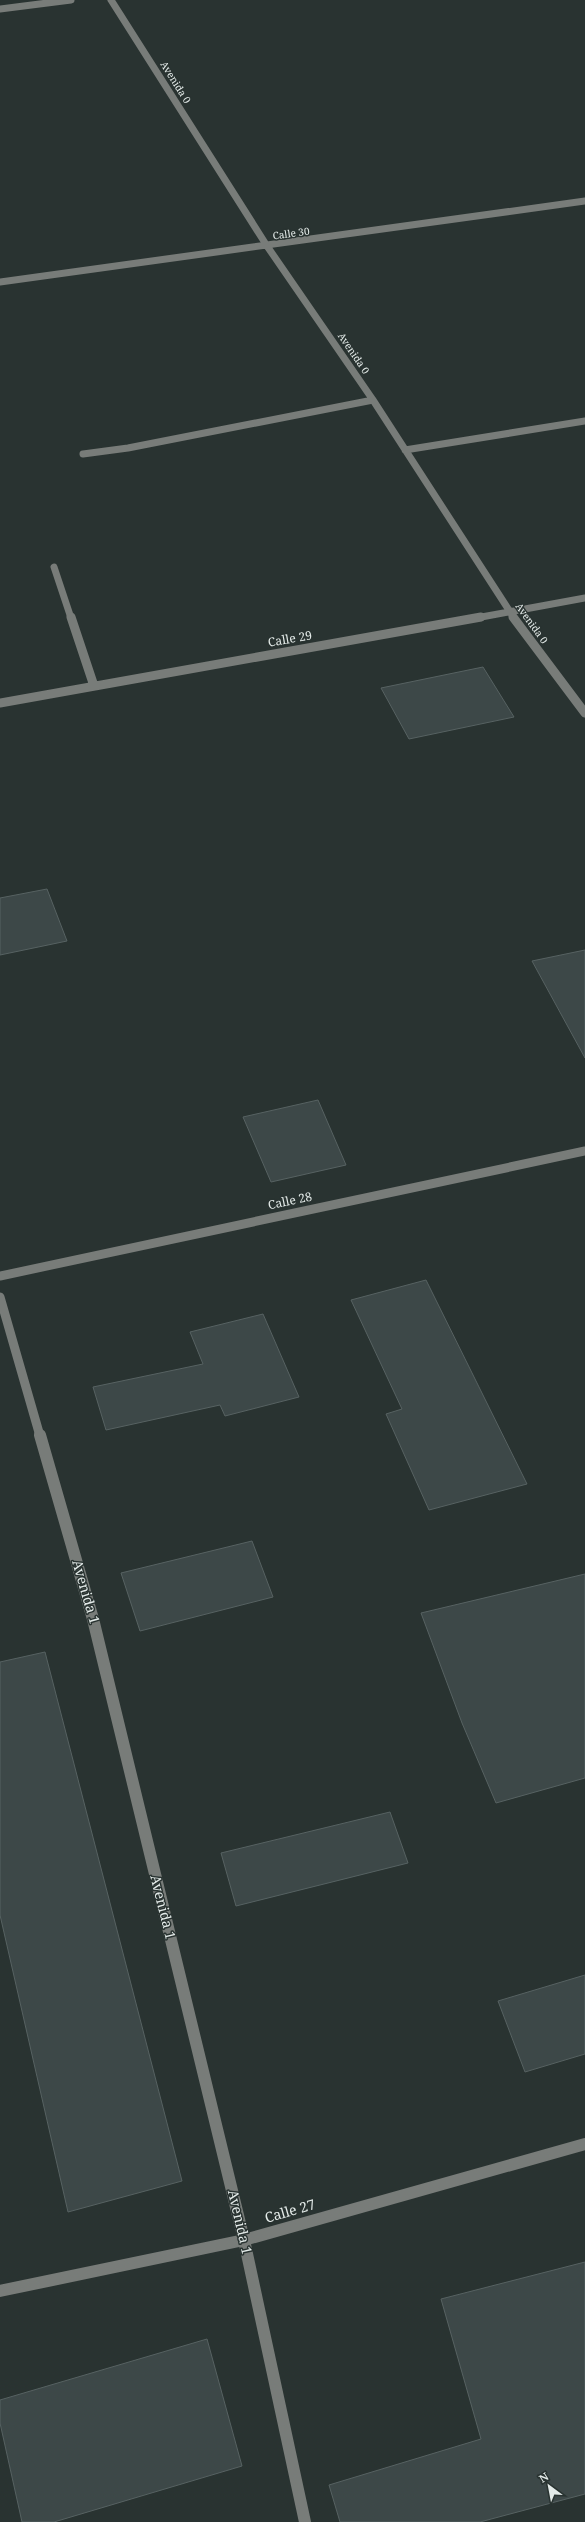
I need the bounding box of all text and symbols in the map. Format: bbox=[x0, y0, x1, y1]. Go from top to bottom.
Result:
street label: Avenida 0 bbox=[158, 58, 195, 106]
street label: Calle 30 bbox=[272, 223, 311, 243]
street label: Avenida 0 bbox=[335, 330, 373, 377]
street label: Avenida 0 bbox=[512, 600, 552, 647]
street label: Calle 29 bbox=[267, 626, 313, 651]
street label: Calle 28 bbox=[266, 1188, 314, 1213]
street label: Avenida 1 bbox=[68, 1557, 105, 1626]
street label: Avenida 1 bbox=[146, 1873, 181, 1941]
street label: Avenida 1 bbox=[224, 2188, 257, 2256]
street label: Calle 27 bbox=[262, 2194, 318, 2227]
north arrow bbox=[529, 2466, 569, 2506]
text: N bbox=[536, 2468, 551, 2486]

